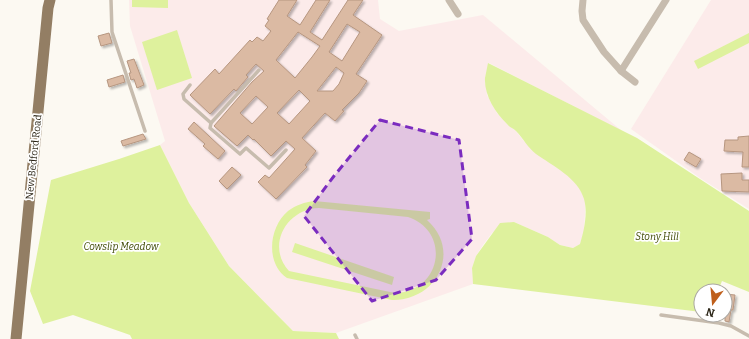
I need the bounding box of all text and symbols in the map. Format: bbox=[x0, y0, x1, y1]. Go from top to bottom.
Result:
street label: New Bedford Road bbox=[24, 114, 44, 200]
park label: Stony Hill bbox=[635, 231, 679, 243]
park label: Cowslip Meadow bbox=[83, 241, 160, 253]
north arrow bbox=[693, 283, 733, 323]
text: N bbox=[704, 305, 716, 320]

